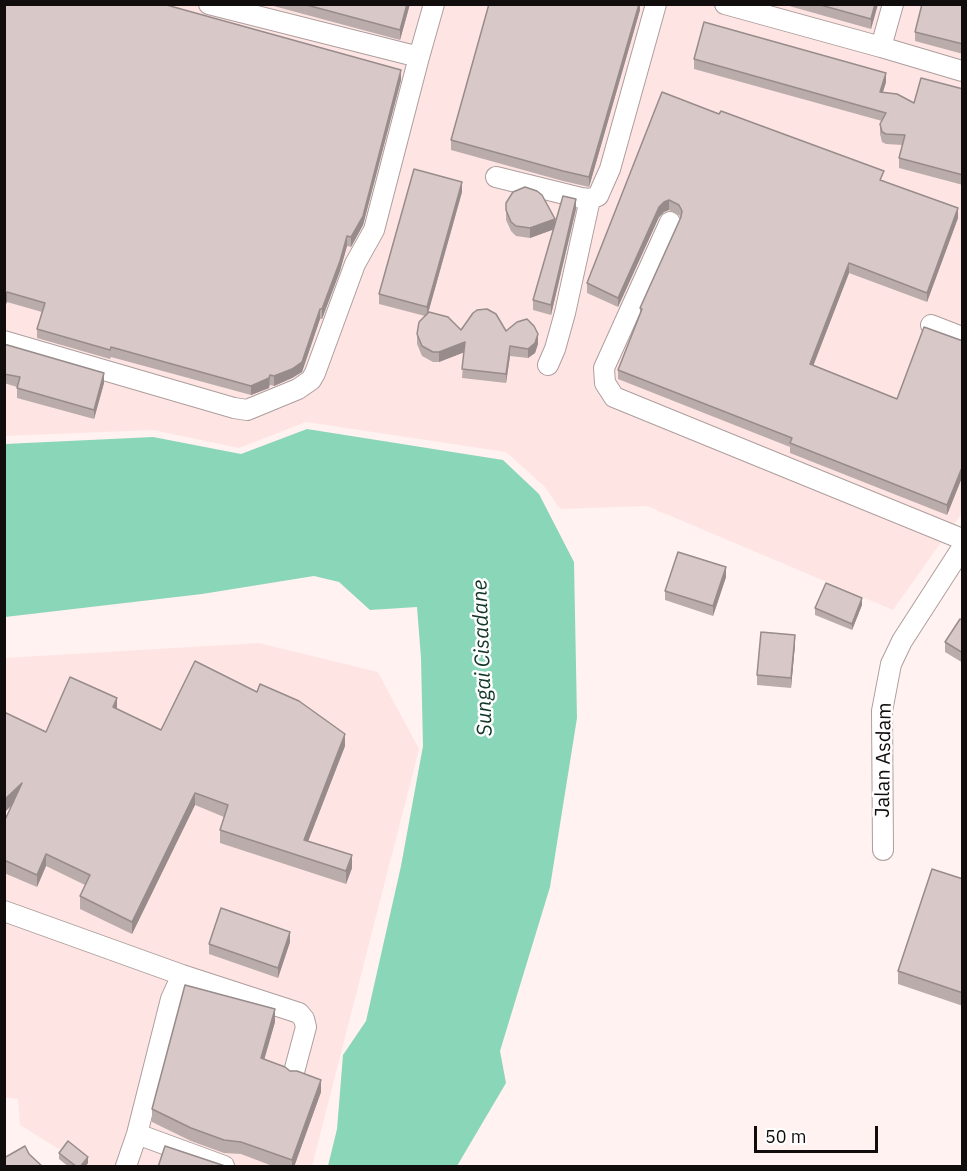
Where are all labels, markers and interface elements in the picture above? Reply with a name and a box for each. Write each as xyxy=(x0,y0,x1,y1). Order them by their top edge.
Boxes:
water label: Sungai Cisadane xyxy=(468,579,498,737)
street label: Jalan Asdam xyxy=(871,702,897,818)
scale bar xyxy=(757,1114,882,1152)
text: 50 m xyxy=(765,1125,807,1148)

